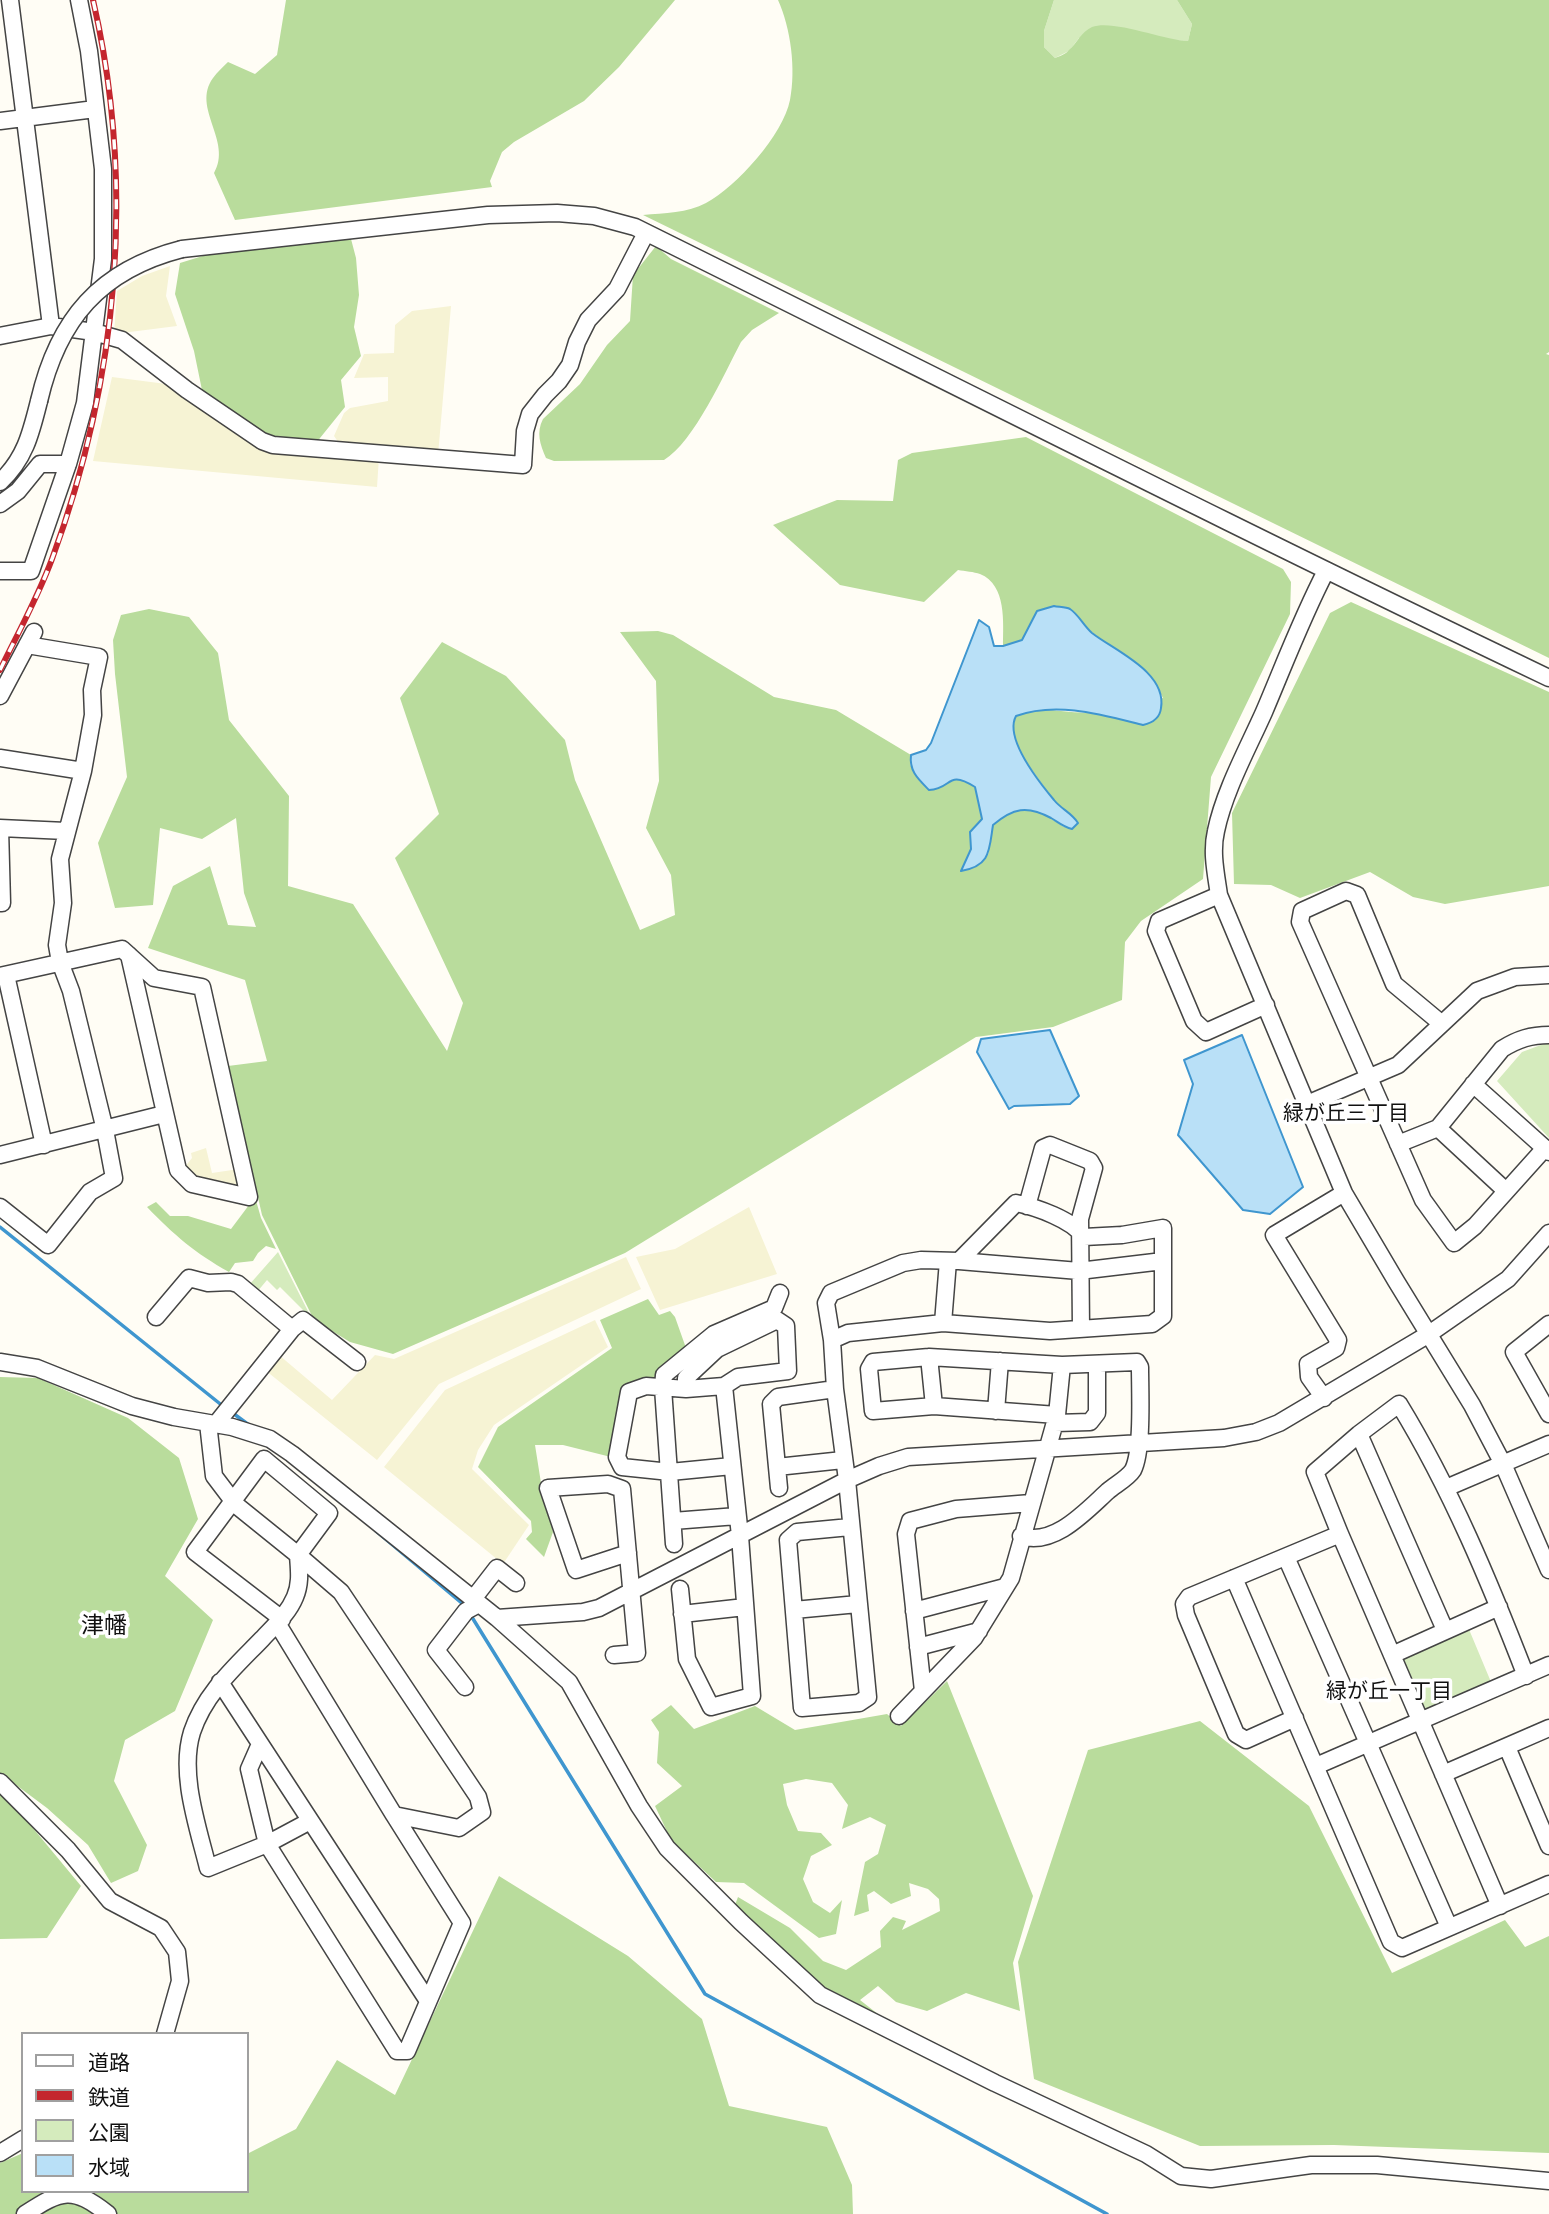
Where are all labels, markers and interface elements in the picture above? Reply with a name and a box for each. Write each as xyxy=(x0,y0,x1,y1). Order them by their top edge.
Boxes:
district label: 緑が丘三丁目 xyxy=(1283,1101,1409,1127)
district label: 津幡 xyxy=(81,1612,127,1640)
district label: 緑が丘一丁目 xyxy=(1326,1679,1452,1705)
legend xyxy=(21,2032,248,2193)
text: 道路 xyxy=(88,2045,130,2076)
text: 鉄道 xyxy=(88,2080,130,2111)
text: 公園 xyxy=(88,2115,130,2146)
text: 水域 xyxy=(88,2150,130,2181)

